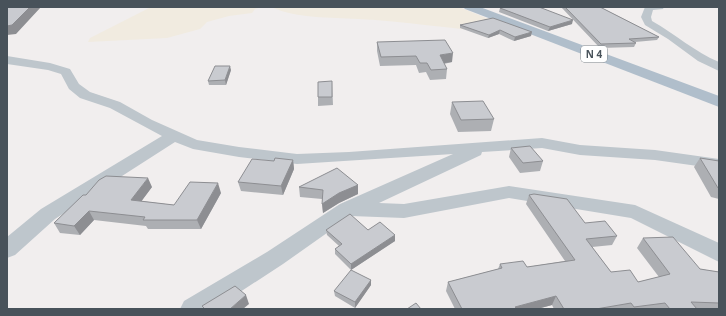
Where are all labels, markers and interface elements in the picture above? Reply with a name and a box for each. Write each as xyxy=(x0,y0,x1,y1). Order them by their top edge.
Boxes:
road number: N 4 xyxy=(581,46,607,62)

